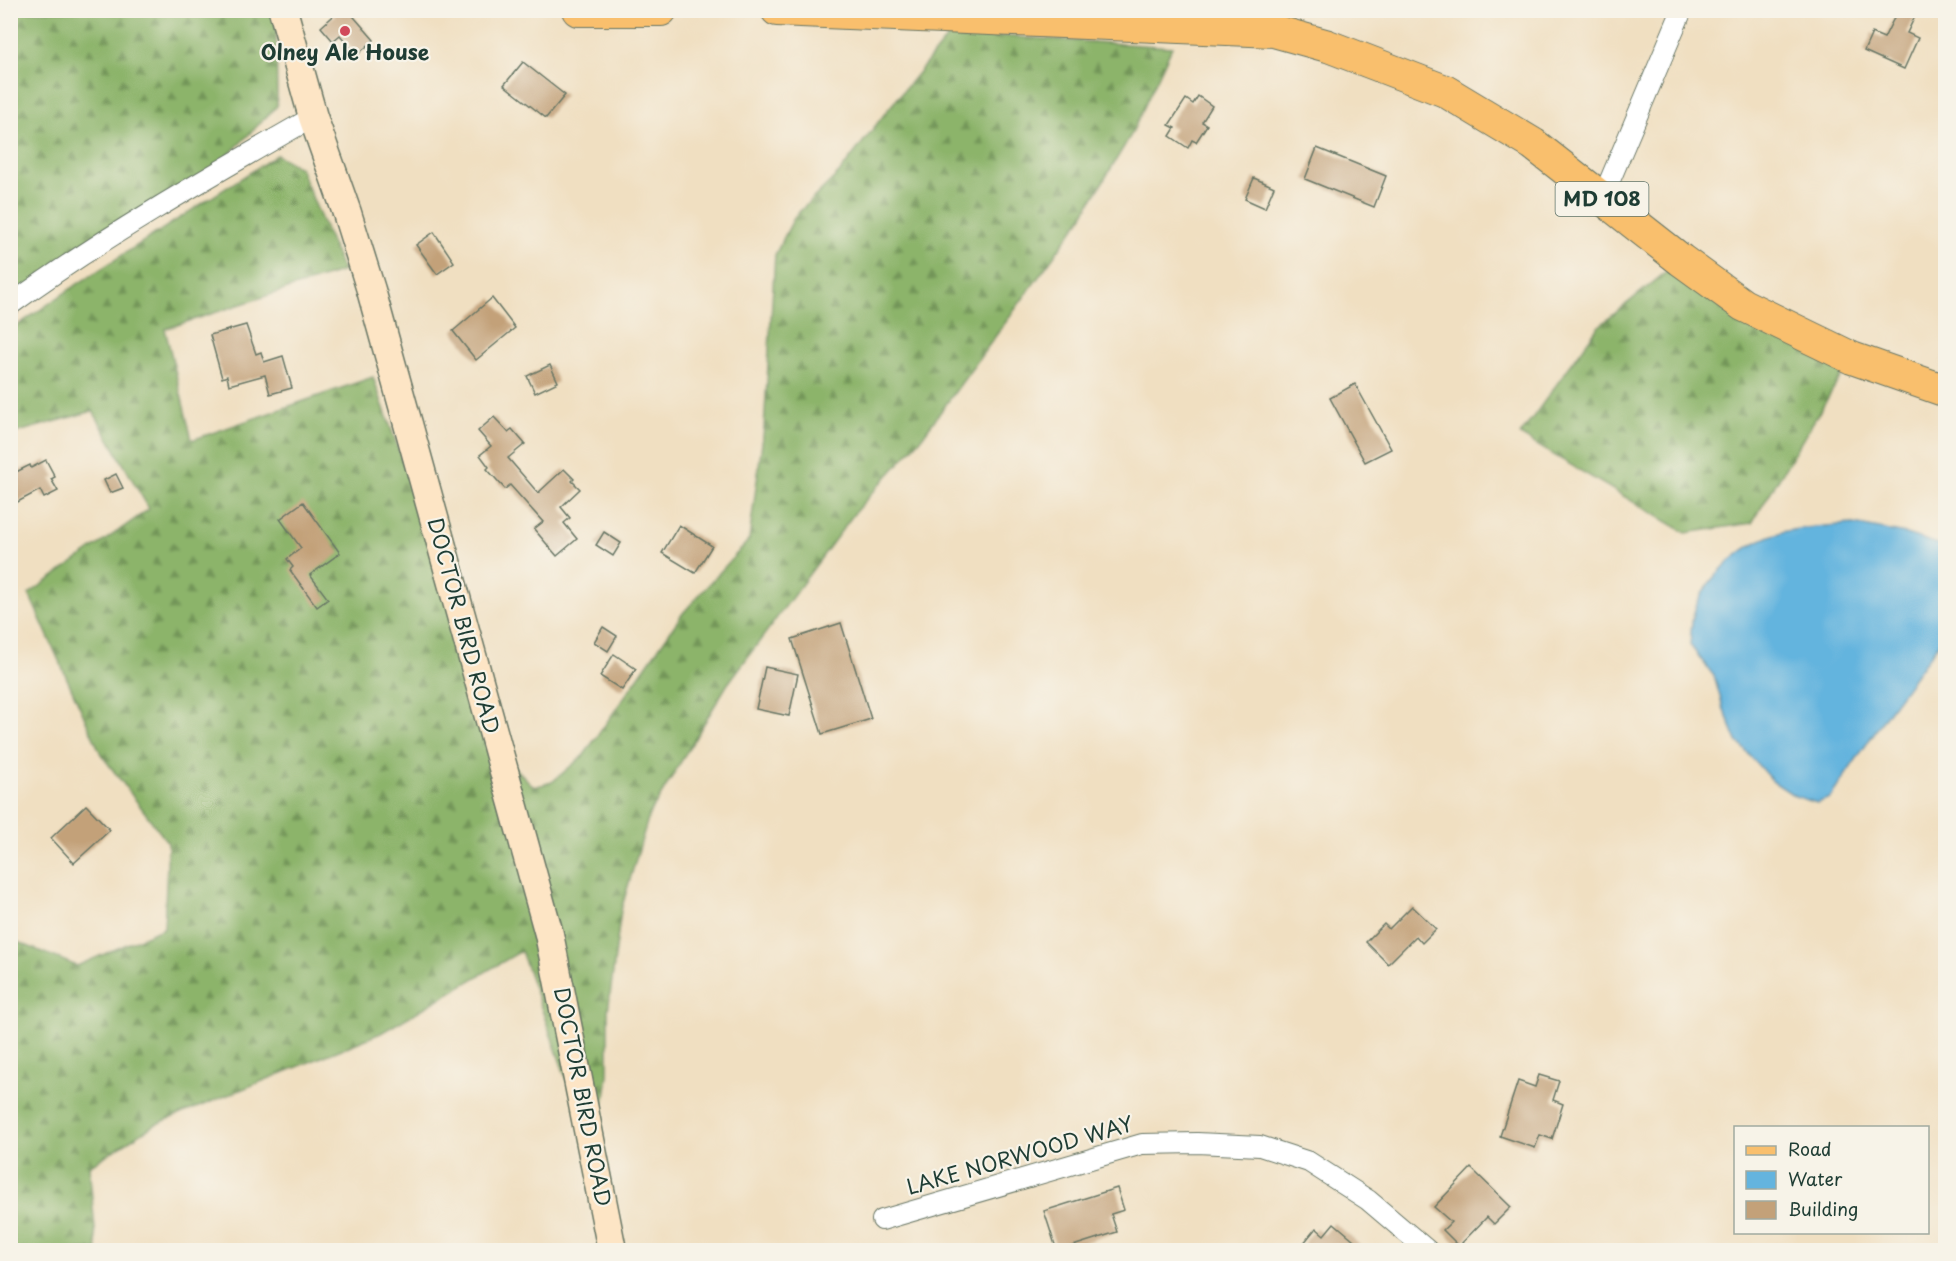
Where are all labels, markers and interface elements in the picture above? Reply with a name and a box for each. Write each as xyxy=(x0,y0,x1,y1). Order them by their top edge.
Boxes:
marker: Olney Ale House xyxy=(338,24,352,38)
place label: Olney Ale House xyxy=(261,35,429,67)
road number: MD 108 xyxy=(1556,182,1648,216)
street label: DOCTOR BIRD ROAD xyxy=(421,514,509,737)
street label: DOCTOR BIRD ROAD xyxy=(547,984,621,1209)
street label: LAKE NORWOOD WAY xyxy=(902,1106,1137,1202)
legend xyxy=(1734,1126,1929,1234)
text: Road xyxy=(1788,1135,1832,1162)
text: Water xyxy=(1788,1165,1843,1192)
text: Building xyxy=(1788,1195,1858,1222)

